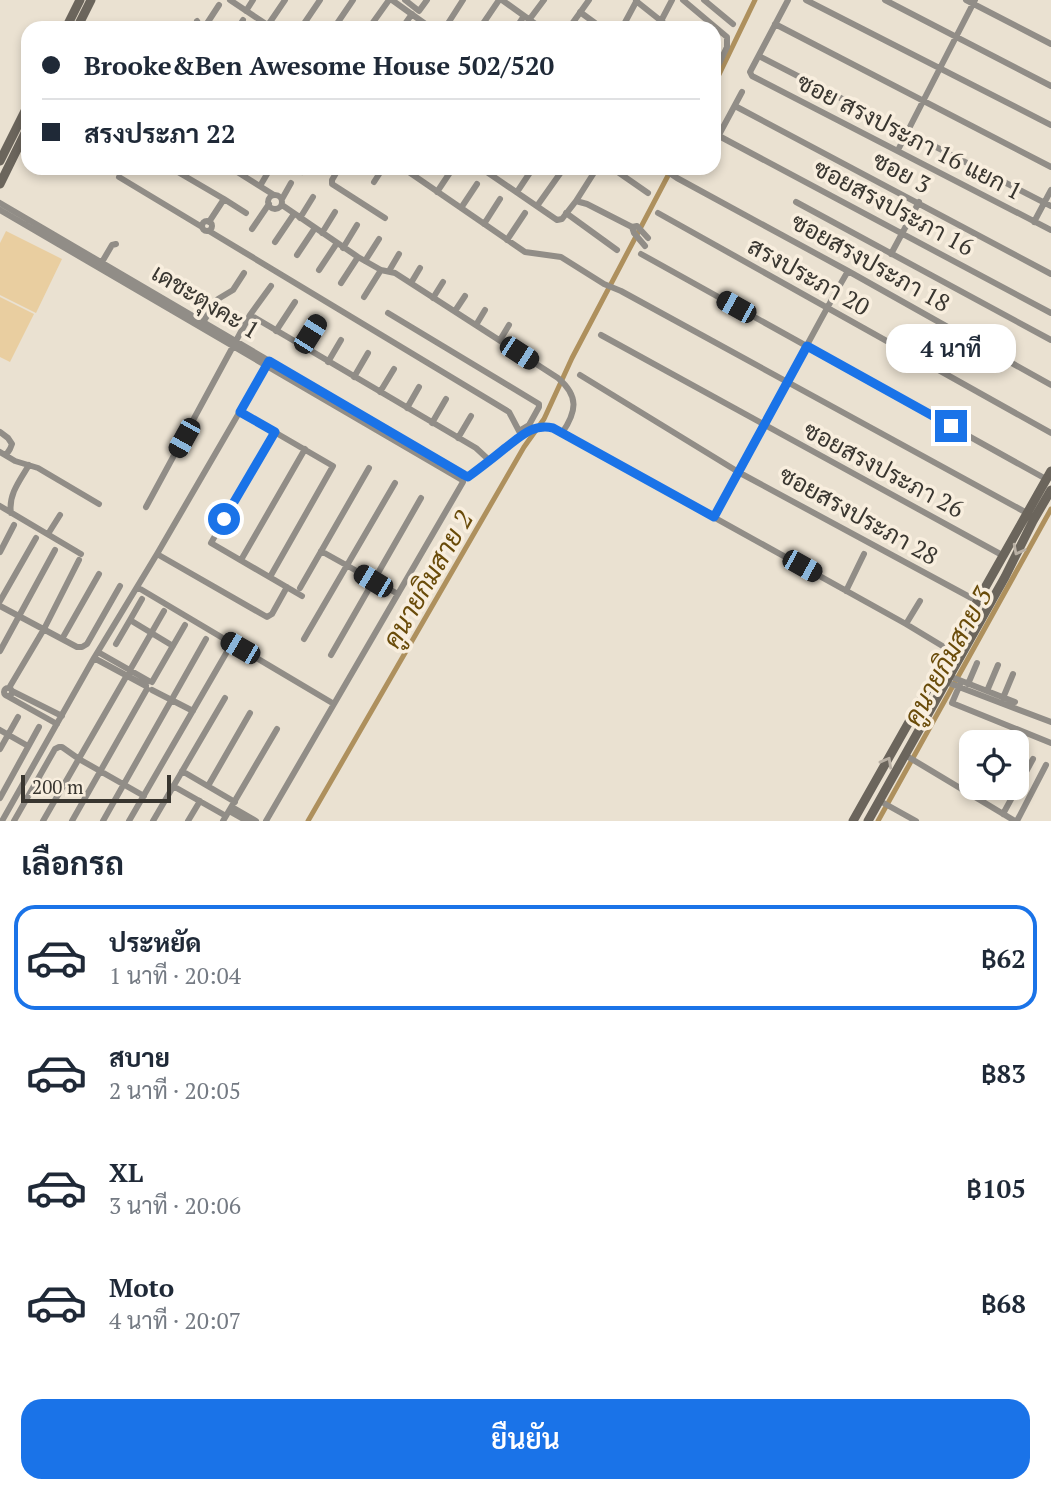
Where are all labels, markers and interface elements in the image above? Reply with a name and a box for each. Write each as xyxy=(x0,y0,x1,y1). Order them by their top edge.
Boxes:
text: Brooke&Ben Awesome House 502/520 xyxy=(84,48,554,82)
street label: ซอย สรงประภา 16 แยก 1 xyxy=(792,65,1028,207)
text: สรงประภา 22 xyxy=(84,116,236,150)
street label: ซอย 3 xyxy=(867,143,937,201)
street label: ซอยสรงประภา 16 xyxy=(808,151,980,263)
street label: ซอยสรงประภา 18 xyxy=(786,205,956,319)
street label: สรงประภา 20 xyxy=(742,229,876,323)
street label: เดชะตุงคะ 1 xyxy=(146,256,266,347)
car xyxy=(713,288,760,326)
car xyxy=(290,311,331,357)
callout: 4 นาที xyxy=(886,324,1016,374)
car xyxy=(496,333,543,373)
text: 4 นาที xyxy=(920,333,982,364)
route end xyxy=(935,410,967,442)
street label: ซอยสรงประภา 26 xyxy=(798,413,970,525)
car xyxy=(165,415,204,461)
street label: ซอยสรงประภา 28 xyxy=(774,458,944,572)
route start xyxy=(208,503,240,535)
water label: คูนายกิมสาย 2 xyxy=(374,504,482,655)
one-way arrow xyxy=(1013,543,1027,555)
car xyxy=(779,547,826,585)
car xyxy=(350,561,397,601)
water label: คูนายกิมสาย 3 xyxy=(895,580,1001,732)
car xyxy=(217,628,264,668)
map controls xyxy=(959,730,1029,800)
button: locate xyxy=(959,730,1029,800)
one-way arrow xyxy=(879,756,892,769)
scale bar xyxy=(21,772,172,804)
text: 200 m xyxy=(32,774,83,799)
text: เลือกรถ xyxy=(21,842,124,884)
text: ประหยัด xyxy=(109,925,202,959)
icon: car xyxy=(25,926,88,989)
text: ฿62 xyxy=(981,941,1026,975)
text: 1 นาที · 20:04 xyxy=(109,960,241,991)
text: สบาย xyxy=(109,1040,170,1074)
icon: car xyxy=(25,1041,88,1104)
text: ฿83 xyxy=(981,1056,1026,1090)
text: 2 นาที · 20:05 xyxy=(109,1075,241,1106)
text: XL xyxy=(109,1155,143,1189)
icon: car xyxy=(25,1156,88,1219)
text: ฿105 xyxy=(966,1171,1026,1205)
text: 3 นาที · 20:06 xyxy=(109,1190,241,1221)
text: Moto xyxy=(109,1270,174,1304)
icon: car xyxy=(25,1271,88,1334)
text: ฿68 xyxy=(981,1286,1026,1320)
text: 4 นาที · 20:07 xyxy=(109,1305,241,1336)
button: ยืนยัน xyxy=(21,1399,1030,1479)

